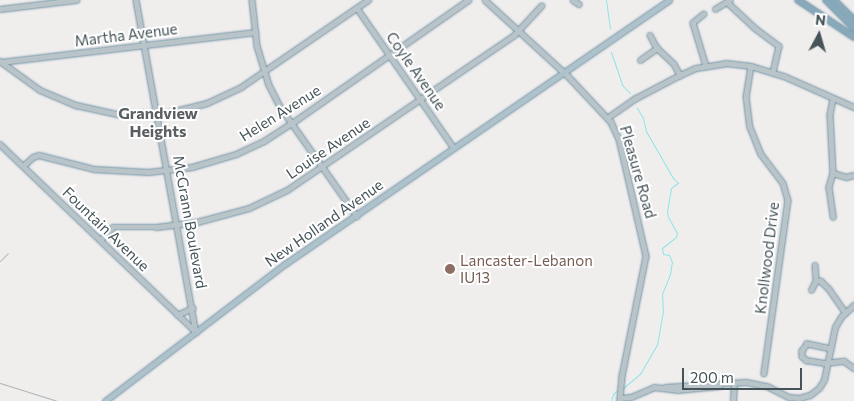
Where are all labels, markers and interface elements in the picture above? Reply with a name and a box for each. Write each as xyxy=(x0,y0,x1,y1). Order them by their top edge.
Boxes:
north arrow xyxy=(794,10,844,60)
text: N xyxy=(815,11,827,29)
street label: Martha Avenue xyxy=(74,20,178,50)
street label: Coyle Avenue xyxy=(382,28,450,114)
street label: Helen Avenue xyxy=(236,81,324,145)
district label: Grandview Heights xyxy=(118,103,198,141)
street label: Louise Avenue xyxy=(283,113,373,183)
street label: Pleasure Road xyxy=(616,124,660,220)
street label: McGrann Boulevard xyxy=(169,154,211,290)
street label: New Holland Avenue xyxy=(262,176,386,270)
street label: Fountain Avenue xyxy=(59,183,153,275)
street label: Knollwood Drive xyxy=(751,201,783,315)
place label: Lancaster-Lebanon IU13 xyxy=(460,251,593,286)
marker: Lancaster-Lebanon IU13 xyxy=(444,263,456,275)
scale bar xyxy=(684,358,804,390)
text: 200 m xyxy=(690,368,734,386)

